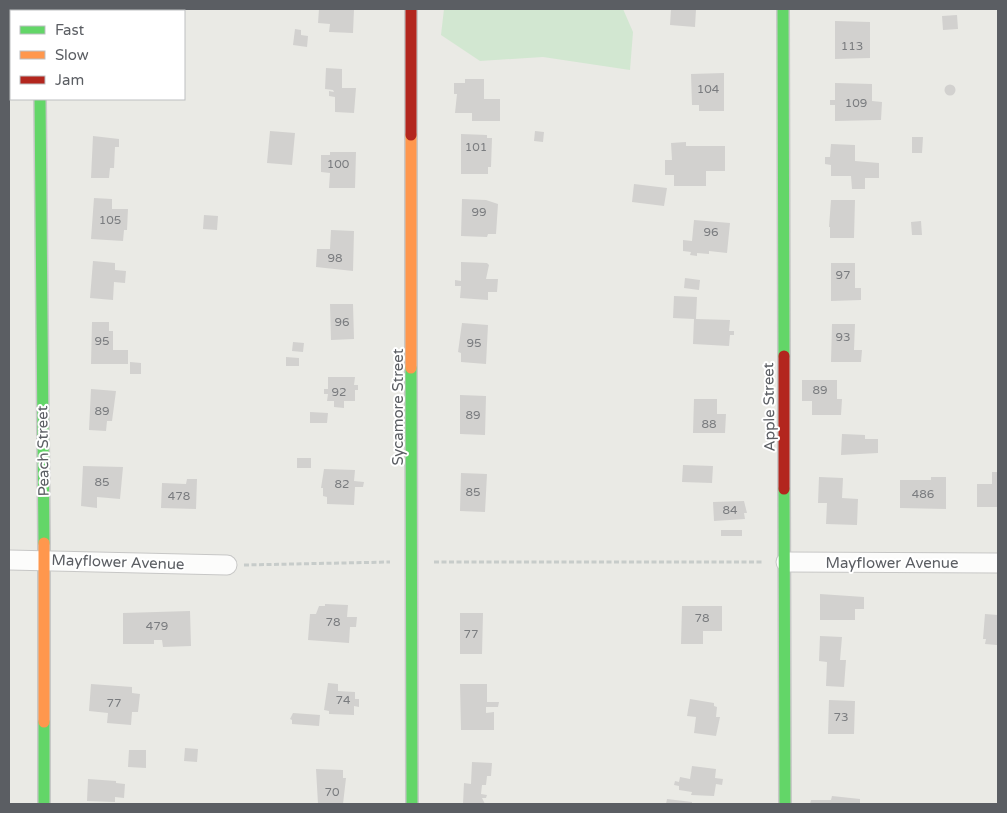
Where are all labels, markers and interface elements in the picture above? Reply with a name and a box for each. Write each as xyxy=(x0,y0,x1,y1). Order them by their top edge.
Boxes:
legend xyxy=(10,10,185,100)
text: Fast xyxy=(55,21,85,39)
house number: 113 xyxy=(841,39,863,53)
text: Slow xyxy=(55,46,89,64)
text: Jam xyxy=(55,71,84,89)
house number: 104 xyxy=(697,82,720,96)
house number: 109 xyxy=(845,96,867,110)
house number: 101 xyxy=(465,140,487,154)
house number: 100 xyxy=(327,157,350,171)
house number: 99 xyxy=(471,205,487,219)
house number: 105 xyxy=(99,213,121,227)
house number: 96 xyxy=(703,225,719,239)
house number: 98 xyxy=(327,251,343,265)
house number: 97 xyxy=(835,268,851,282)
house number: 96 xyxy=(334,315,350,329)
house number: 93 xyxy=(835,330,851,344)
house number: 95 xyxy=(94,334,110,348)
house number: 95 xyxy=(466,336,482,350)
street label: Sycamore Street xyxy=(389,348,407,465)
street label: Apple Street xyxy=(759,362,779,452)
house number: 89 xyxy=(812,383,828,397)
house number: 92 xyxy=(331,385,347,399)
house number: 89 xyxy=(94,404,110,418)
street label: Peach Street xyxy=(33,405,53,497)
house number: 89 xyxy=(465,408,481,422)
house number: 88 xyxy=(701,417,717,431)
house number: 85 xyxy=(94,475,110,489)
house number: 82 xyxy=(334,477,350,491)
house number: 85 xyxy=(465,485,481,499)
house number: 486 xyxy=(912,487,934,501)
house number: 478 xyxy=(168,489,190,503)
house number: 84 xyxy=(722,503,738,517)
street label: Mayflower Avenue xyxy=(51,551,185,573)
street label: Mayflower Avenue xyxy=(826,554,959,572)
house number: 78 xyxy=(694,611,710,625)
house number: 78 xyxy=(325,615,341,629)
house number: 479 xyxy=(146,619,168,633)
house number: 77 xyxy=(463,627,479,641)
house number: 74 xyxy=(335,693,351,707)
house number: 77 xyxy=(106,696,122,710)
house number: 73 xyxy=(833,710,849,724)
house number: 70 xyxy=(324,785,340,799)

